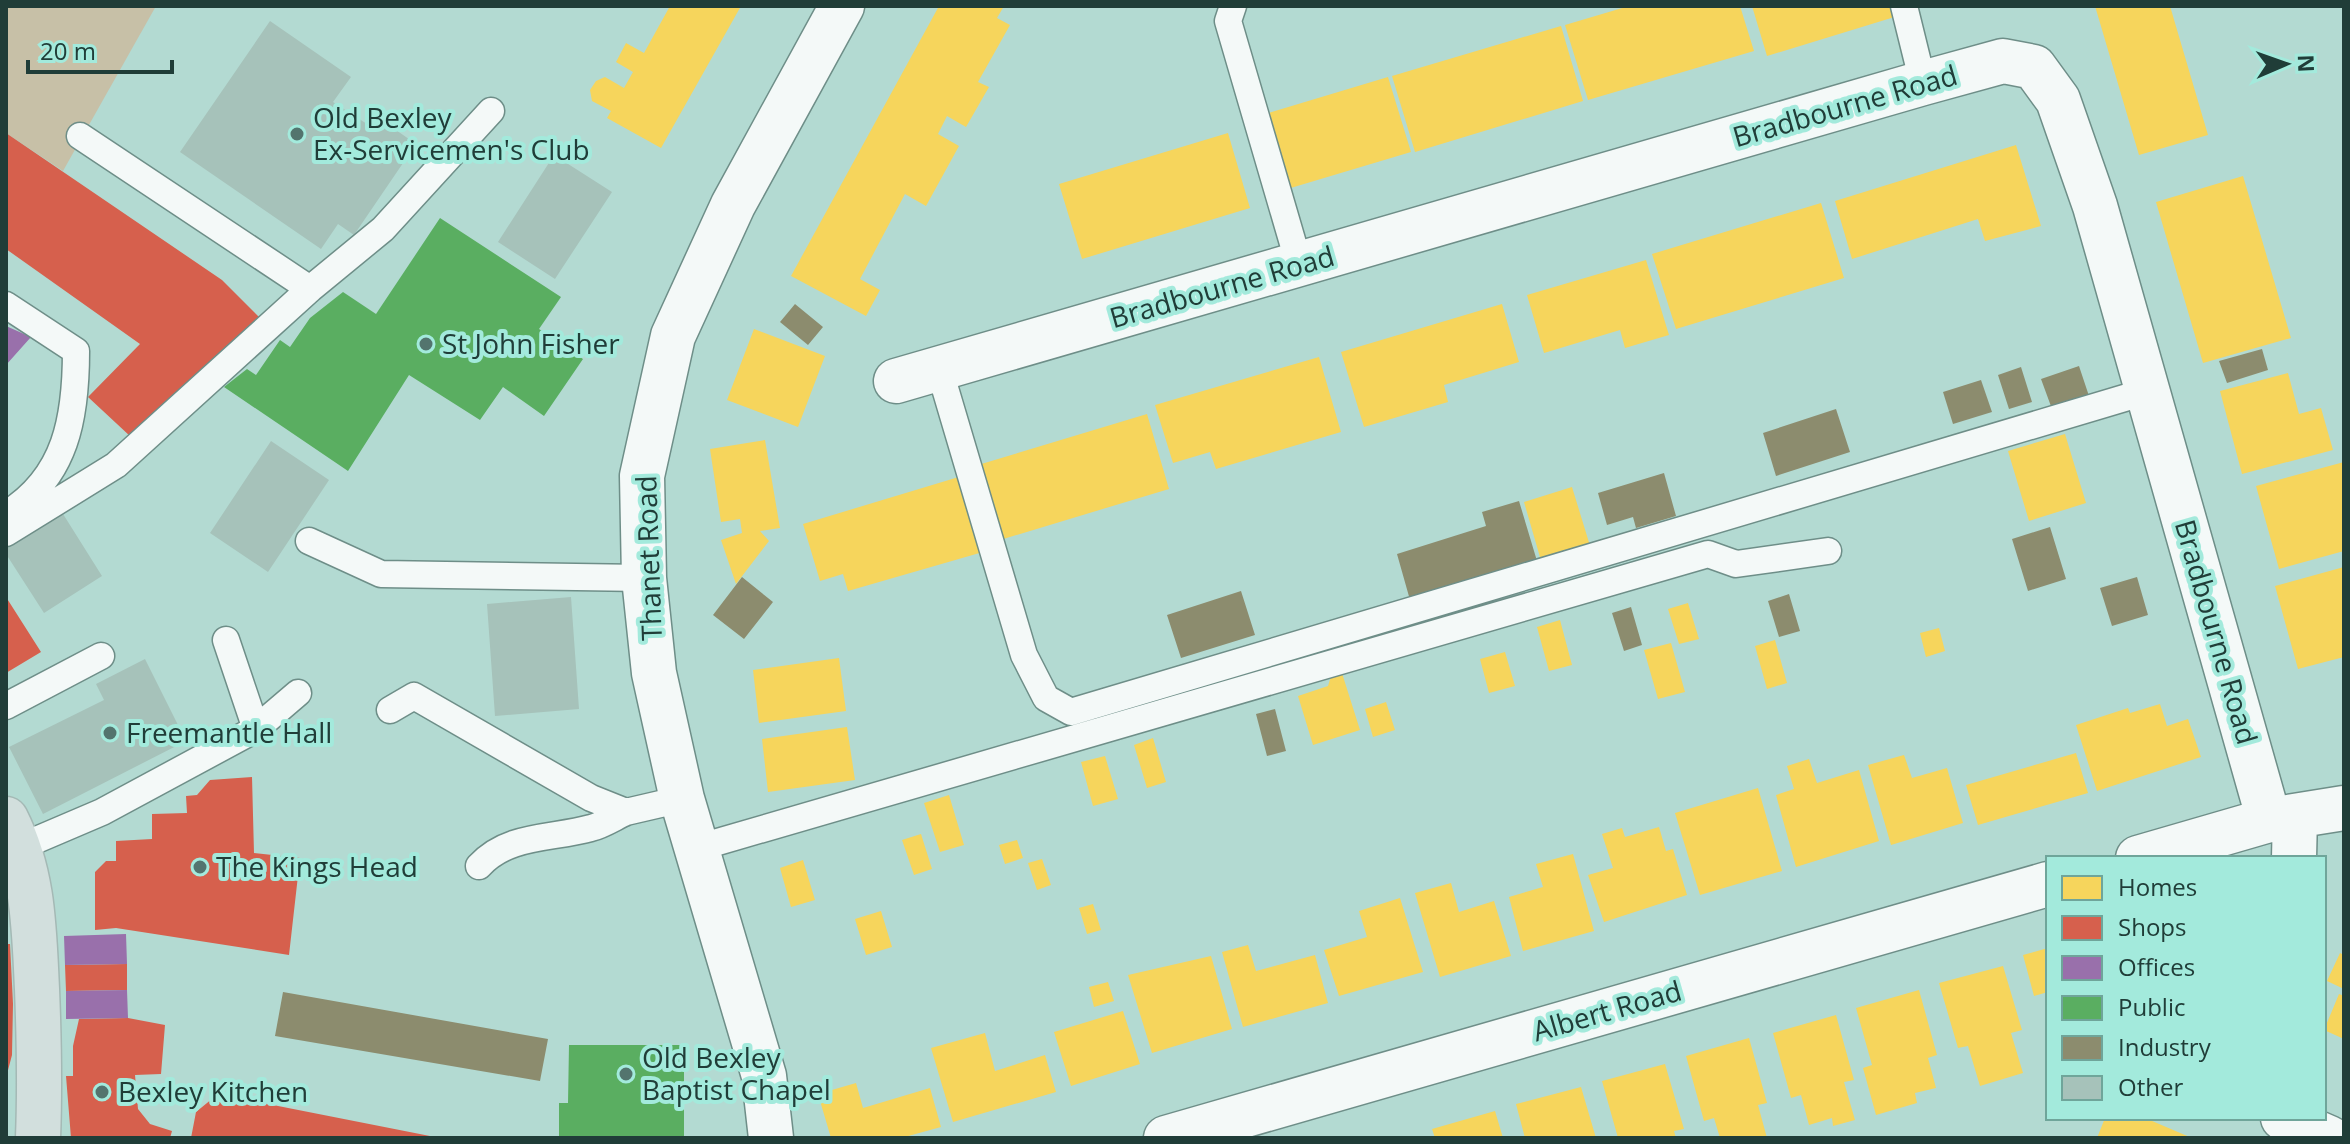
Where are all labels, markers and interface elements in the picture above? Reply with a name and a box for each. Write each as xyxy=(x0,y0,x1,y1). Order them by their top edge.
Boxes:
scale bar xyxy=(28,24,172,74)
north arrow xyxy=(2246,24,2326,104)
text: 20 m xyxy=(40,34,96,67)
text: N xyxy=(2292,54,2322,73)
street label: Bradbourne Road xyxy=(1728,55,1961,155)
place label: Old Bexley Ex-Servicemen's Club xyxy=(313,98,590,168)
marker: Old Bexley Ex-Servicemen's Club xyxy=(288,125,306,143)
street label: Bradbourne Road xyxy=(1105,236,1338,336)
place label: St John Fisher xyxy=(442,324,620,362)
marker: St John Fisher xyxy=(417,335,435,353)
street label: Thanet Road xyxy=(626,475,670,641)
street label: Bradbourne Road xyxy=(2167,515,2267,748)
place label: Freemantle Hall xyxy=(126,713,332,751)
marker: Freemantle Hall xyxy=(101,724,119,742)
place label: The Kings Head xyxy=(216,847,418,885)
legend xyxy=(2046,856,2326,1120)
marker: The Kings Head xyxy=(191,858,209,876)
text: Homes xyxy=(2118,870,2197,903)
text: Shops xyxy=(2118,910,2186,943)
text: Offices xyxy=(2118,950,2195,983)
street label: Albert Road xyxy=(1528,971,1686,1049)
text: Public xyxy=(2118,990,2185,1023)
text: Industry xyxy=(2118,1030,2212,1063)
place label: Old Bexley Baptist Chapel xyxy=(642,1038,831,1108)
marker: Old Bexley Baptist Chapel xyxy=(617,1065,635,1083)
text: Other xyxy=(2118,1070,2183,1103)
place label: Bexley Kitchen xyxy=(118,1072,308,1110)
marker: Bexley Kitchen xyxy=(93,1083,111,1101)

